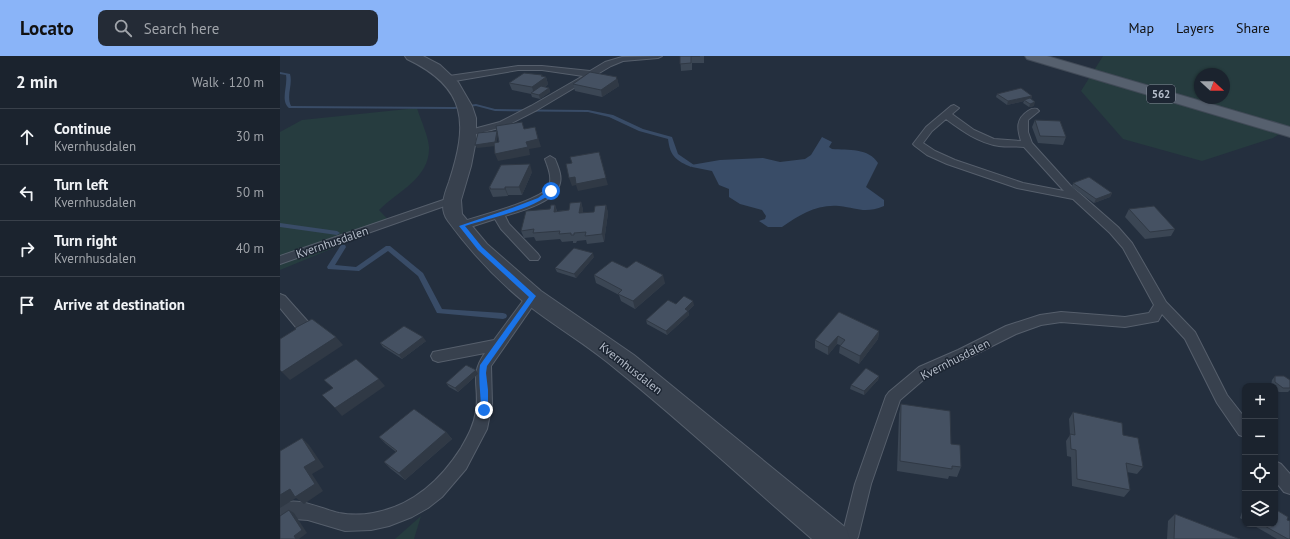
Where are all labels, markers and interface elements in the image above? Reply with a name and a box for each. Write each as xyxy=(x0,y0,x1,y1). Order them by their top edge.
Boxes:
search box xyxy=(98,10,378,46)
text: Locato xyxy=(20,16,74,40)
icon: search xyxy=(112,17,134,39)
text: Search here xyxy=(144,19,219,38)
text: Map xyxy=(1128,19,1154,37)
text: Layers xyxy=(1176,19,1214,37)
text: Share xyxy=(1236,19,1270,37)
north arrow xyxy=(1194,68,1230,104)
text: 2 min xyxy=(16,71,57,93)
text: Walk · 120 m xyxy=(192,74,264,91)
road number: 562 xyxy=(1147,85,1175,103)
text: Continue xyxy=(54,119,111,138)
icon: ahead xyxy=(16,126,38,148)
text: 30 m xyxy=(236,128,264,145)
text: Kvernhusdalen xyxy=(54,138,136,155)
text: Turn left xyxy=(54,175,108,194)
icon: left xyxy=(16,182,38,204)
route start xyxy=(542,182,560,200)
text: 50 m xyxy=(236,184,264,201)
text: Kvernhusdalen xyxy=(54,194,136,211)
street label: Kvernhusdalen xyxy=(294,223,370,261)
text: Turn right xyxy=(54,231,117,250)
icon: right xyxy=(16,238,38,260)
text: 40 m xyxy=(236,240,264,257)
text: Kvernhusdalen xyxy=(54,250,136,267)
icon: arrive xyxy=(16,294,38,316)
text: Arrive at destination xyxy=(54,295,185,314)
street label: Kvernhusdalen xyxy=(918,335,992,383)
street label: Kvernhusdalen xyxy=(597,339,665,397)
map controls xyxy=(1242,383,1278,527)
button: + xyxy=(1242,383,1278,419)
route end xyxy=(475,401,493,419)
button: − xyxy=(1242,419,1278,455)
button: locate xyxy=(1242,455,1278,491)
button: layers xyxy=(1242,491,1278,527)

